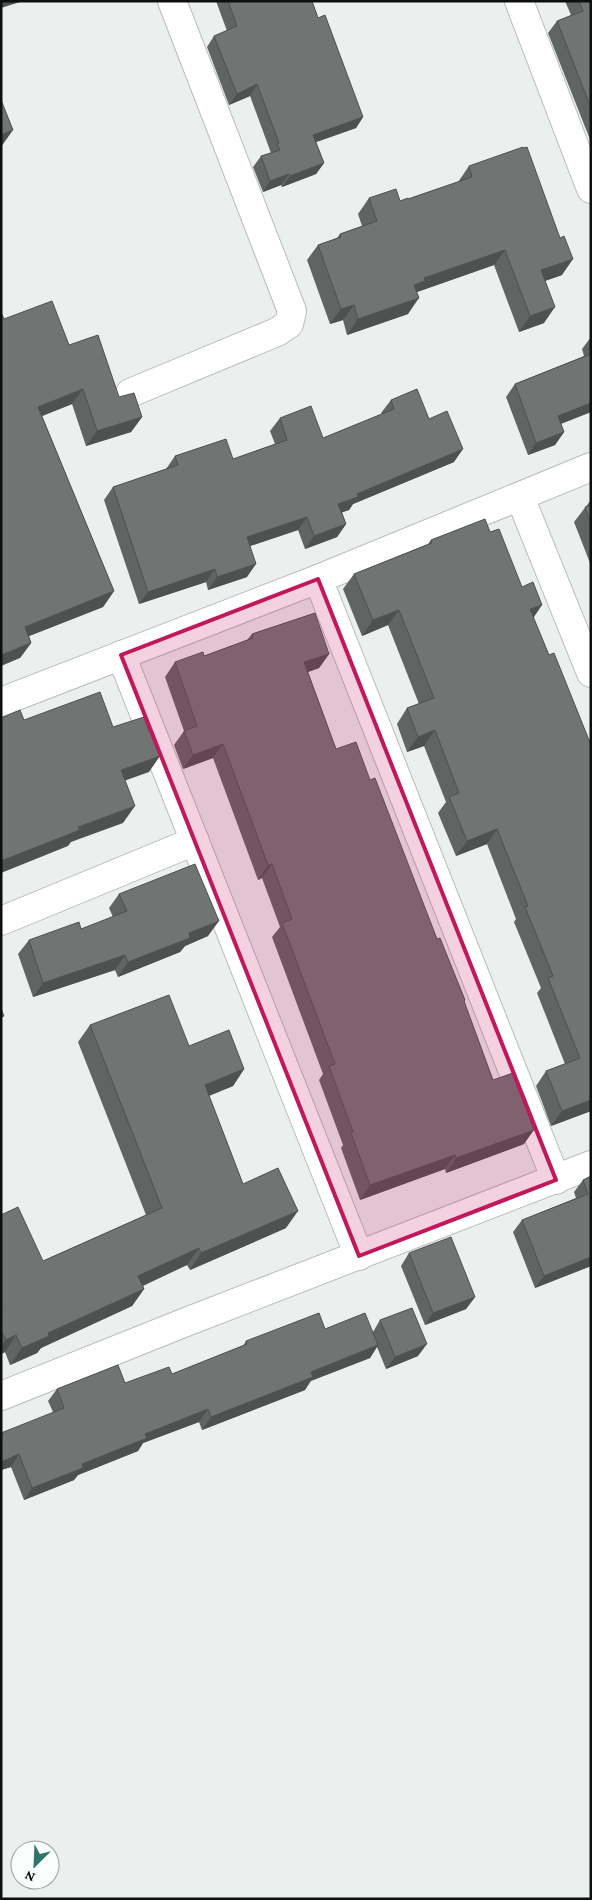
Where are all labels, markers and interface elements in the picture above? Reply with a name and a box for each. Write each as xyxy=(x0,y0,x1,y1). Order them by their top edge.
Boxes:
north arrow xyxy=(10,1840,60,1890)
text: N xyxy=(22,1867,37,1886)

